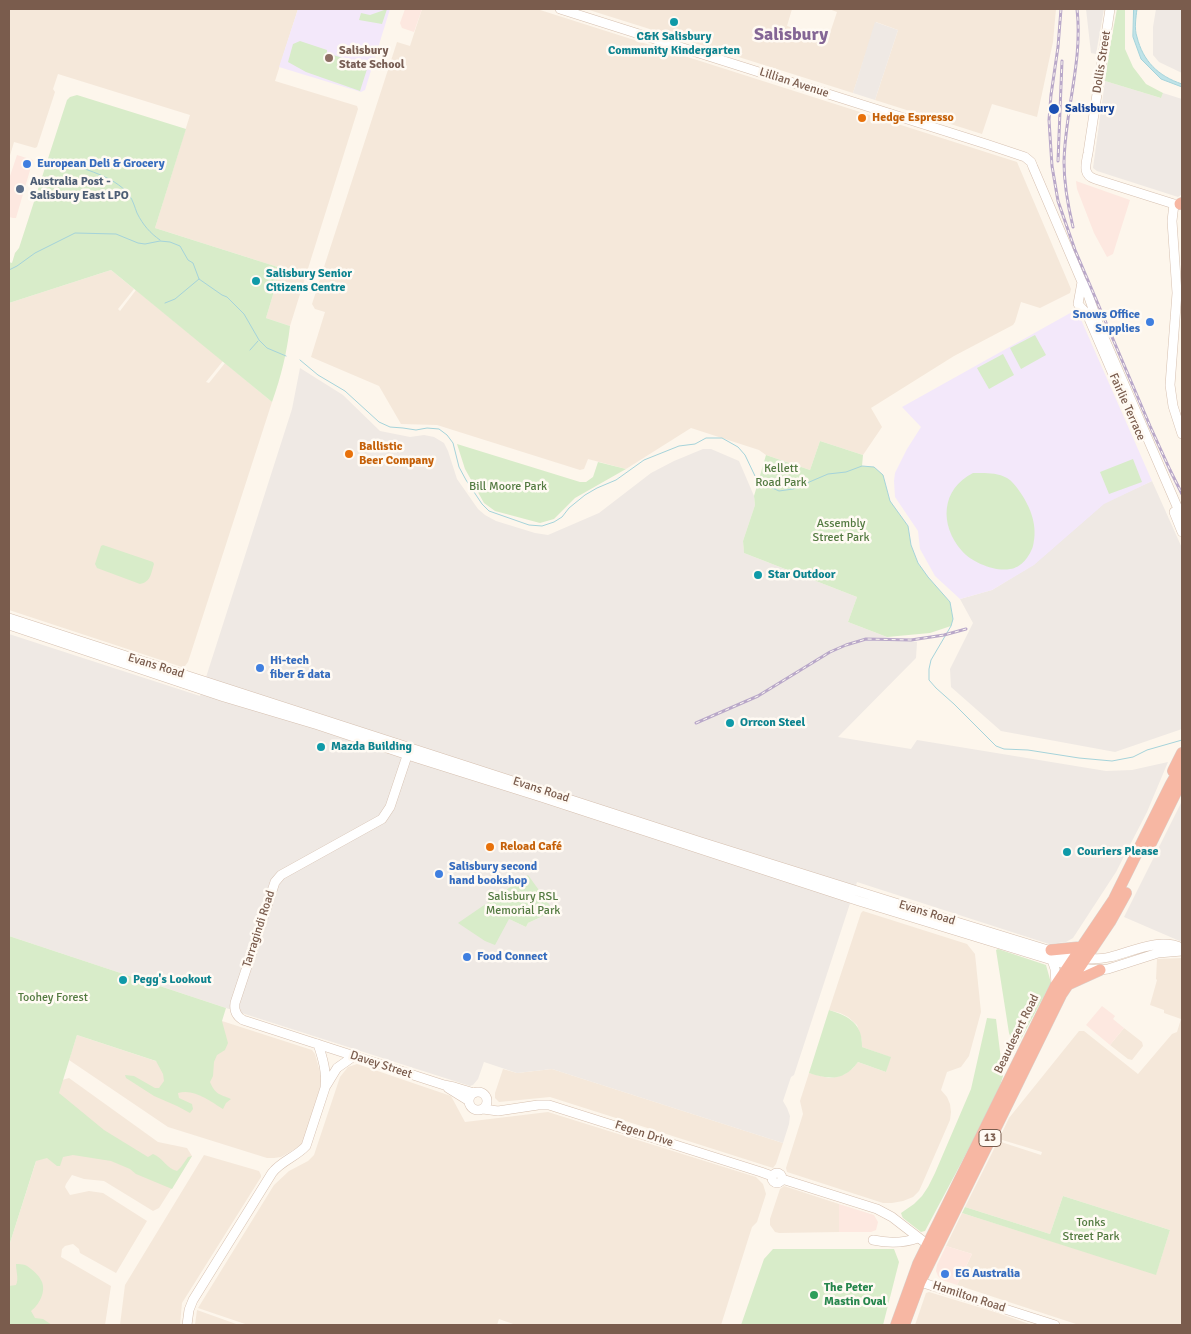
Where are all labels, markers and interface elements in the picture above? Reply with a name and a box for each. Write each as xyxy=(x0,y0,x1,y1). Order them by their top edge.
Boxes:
marker: C&K Salisbury Community Kindergarten xyxy=(668,16,680,28)
district label: Salisbury xyxy=(754,24,828,46)
place label: C&K Salisbury Community Kindergarten xyxy=(608,30,740,58)
street label: Dollis Street xyxy=(1090,30,1114,94)
place label: Salisbury State School xyxy=(339,44,404,72)
marker: Salisbury State School xyxy=(323,52,335,64)
street label: Lillian Avenue xyxy=(757,65,831,101)
marker: Salisbury xyxy=(1047,102,1061,116)
place label: Salisbury xyxy=(1065,102,1114,116)
place label: Hedge Espresso xyxy=(872,111,954,125)
marker: Hedge Espresso xyxy=(856,112,868,124)
place label: European Deli & Grocery xyxy=(37,157,165,171)
marker: European Deli & Grocery xyxy=(21,158,33,170)
place label: Australia Post - Salisbury East LPO xyxy=(30,175,129,203)
marker: Australia Post - Salisbury East LPO xyxy=(14,183,26,195)
place label: Salisbury Senior Citizens Centre xyxy=(266,267,352,295)
marker: Salisbury Senior Citizens Centre xyxy=(250,275,262,287)
place label: Snows Office Supplies xyxy=(1073,308,1140,336)
marker: Snows Office Supplies xyxy=(1144,316,1156,328)
street label: Fairlie Terrace xyxy=(1106,371,1148,443)
place label: Ballistic Beer Company xyxy=(359,440,434,468)
marker: Ballistic Beer Company xyxy=(343,448,355,460)
park label: Kellett Road Park xyxy=(755,462,807,490)
park label: Bill Moore Park xyxy=(469,480,547,494)
park label: Assembly Street Park xyxy=(813,517,869,545)
place label: Star Outdoor xyxy=(768,568,836,582)
marker: Star Outdoor xyxy=(752,569,764,581)
street label: Evans Road xyxy=(126,651,186,681)
place label: Hi-tech fiber & data xyxy=(270,654,331,682)
marker: Hi-tech fiber & data xyxy=(254,662,266,674)
place label: Orrcon Steel xyxy=(740,716,805,730)
marker: Orrcon Steel xyxy=(724,717,736,729)
place label: Mazda Building xyxy=(331,740,412,754)
marker: Mazda Building xyxy=(315,741,327,753)
street label: Evans Road xyxy=(511,774,571,806)
place label: Reload Café xyxy=(500,840,562,854)
marker: Reload Café xyxy=(484,841,496,853)
place label: Couriers Please xyxy=(1077,845,1158,859)
marker: Couriers Please xyxy=(1061,846,1073,858)
place label: Salisbury second hand bookshop xyxy=(449,860,537,888)
marker: Salisbury second hand bookshop xyxy=(433,868,445,880)
street label: Tarragindi Road xyxy=(240,889,278,969)
park label: Salisbury RSL Memorial Park xyxy=(486,890,560,918)
street label: Evans Road xyxy=(897,898,957,928)
place label: Food Connect xyxy=(477,950,547,964)
marker: Food Connect xyxy=(461,951,473,963)
place label: Pegg's Lookout xyxy=(133,973,211,987)
marker: Pegg's Lookout xyxy=(117,974,129,986)
park label: Toohey Forest xyxy=(18,991,88,1005)
street label: Beaudesert Road xyxy=(992,992,1042,1076)
street label: Davey Street xyxy=(348,1048,414,1082)
street label: Fegen Drive xyxy=(613,1118,675,1150)
road number: 13 xyxy=(979,1130,1001,1146)
park label: Tonks Street Park xyxy=(1063,1216,1119,1244)
place label: EG Australia xyxy=(955,1267,1020,1281)
marker: EG Australia xyxy=(939,1268,951,1280)
street label: Hamilton Road xyxy=(931,1278,1007,1316)
place label: The Peter Mastin Oval xyxy=(824,1281,886,1309)
marker: The Peter Mastin Oval xyxy=(808,1289,820,1301)

